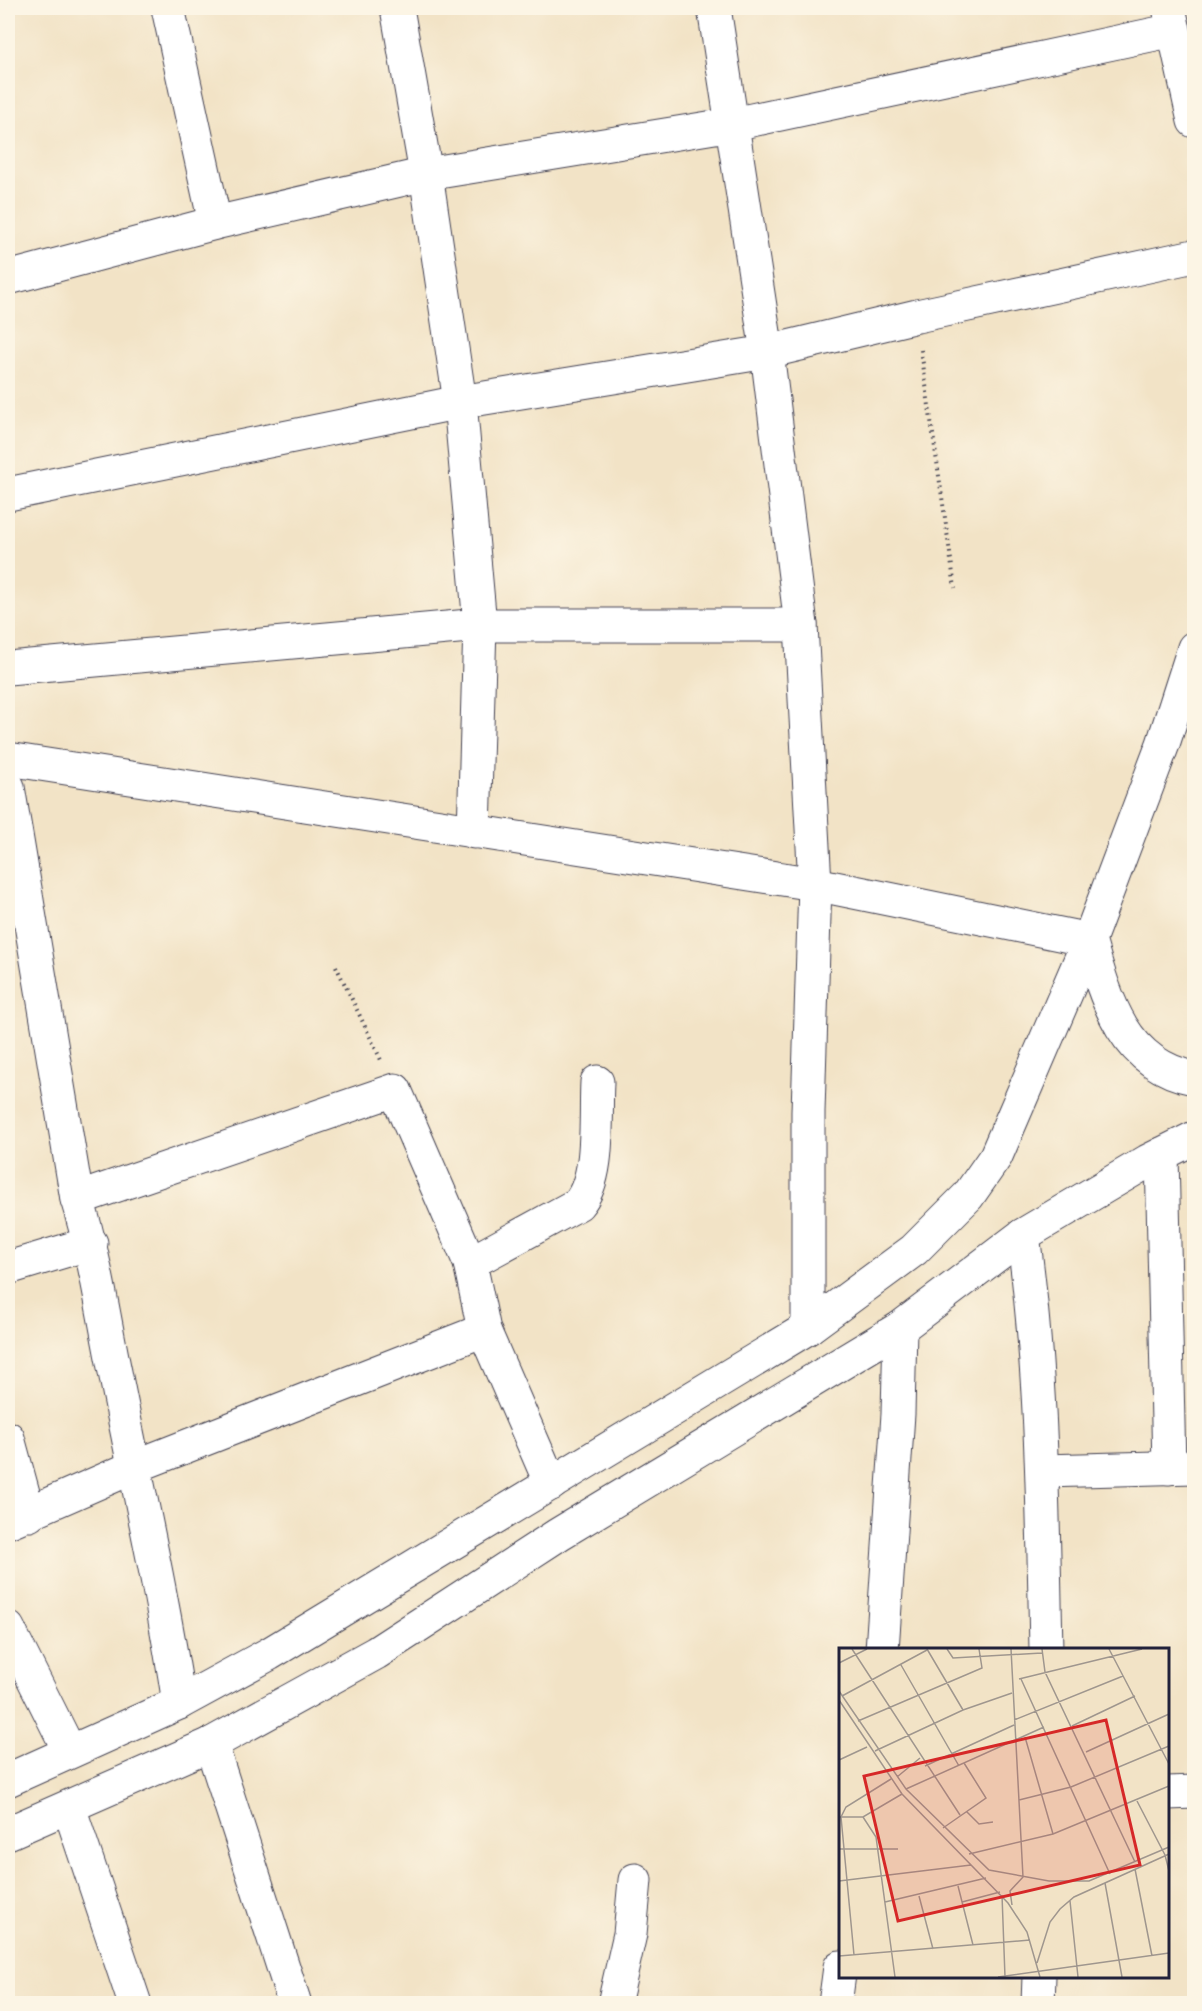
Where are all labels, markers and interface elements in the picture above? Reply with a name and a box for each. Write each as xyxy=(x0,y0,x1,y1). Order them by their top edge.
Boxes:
inset map xyxy=(839,1648,1169,1978)

